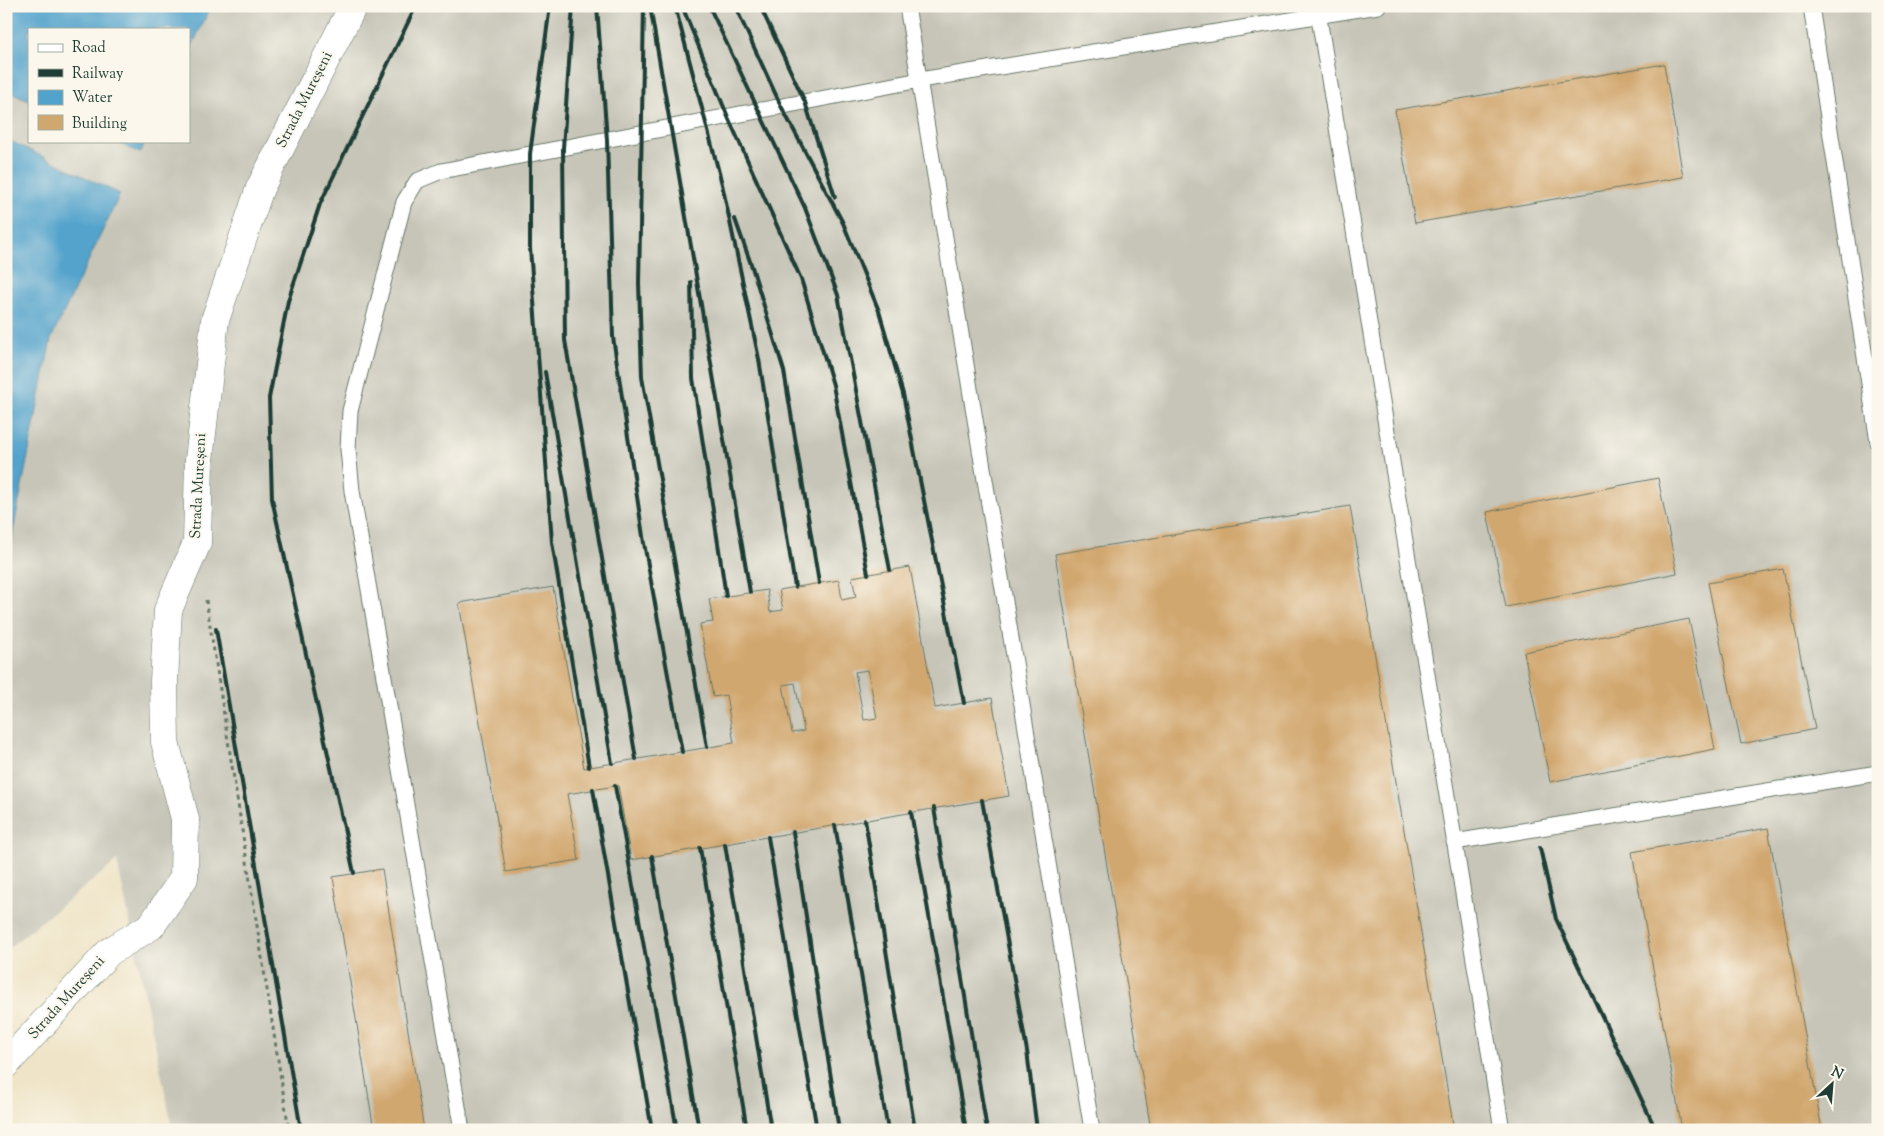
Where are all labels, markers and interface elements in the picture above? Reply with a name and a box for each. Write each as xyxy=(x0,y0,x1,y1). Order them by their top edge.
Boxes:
legend xyxy=(28,28,190,142)
text: Road xyxy=(72,38,106,59)
street label: Strada Mureșeni xyxy=(272,48,338,152)
text: Railway xyxy=(72,64,124,85)
text: Water xyxy=(72,88,113,109)
text: Building xyxy=(72,114,127,135)
street label: Strada Mureșeni xyxy=(186,433,212,539)
street label: Strada Mureșeni xyxy=(24,952,110,1044)
north arrow xyxy=(1806,1058,1856,1108)
text: N xyxy=(1827,1063,1846,1086)

